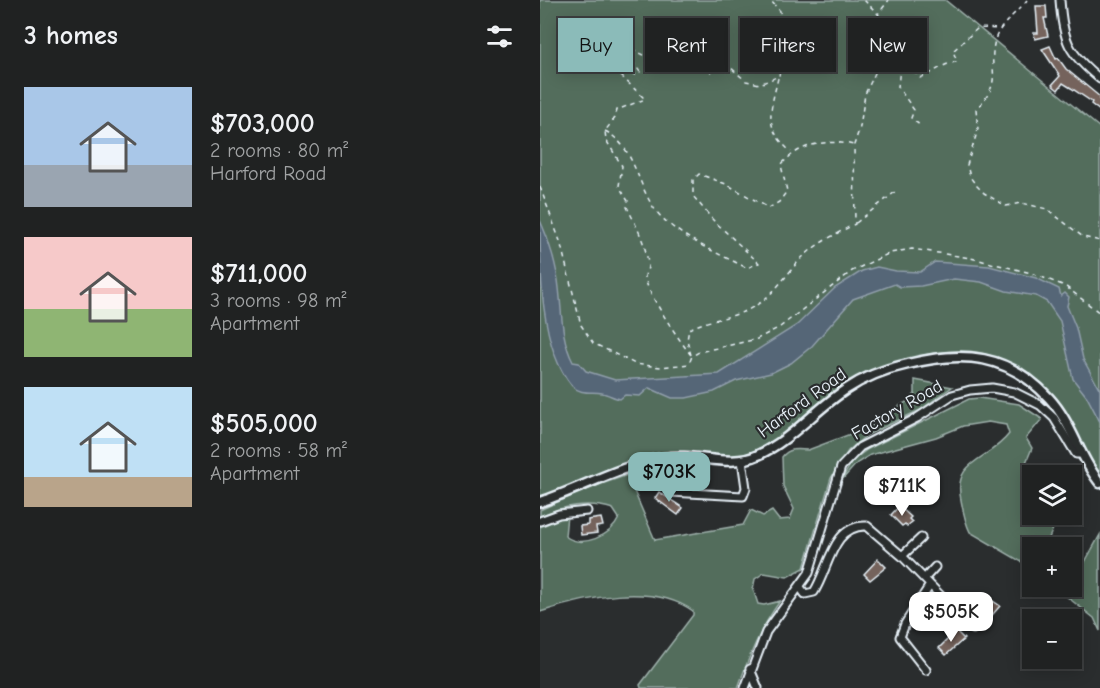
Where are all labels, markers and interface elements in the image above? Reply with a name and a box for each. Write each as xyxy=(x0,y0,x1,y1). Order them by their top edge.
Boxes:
chip: Buy xyxy=(558,18,633,72)
chip: Rent xyxy=(645,18,728,72)
chip: Filters xyxy=(740,18,836,72)
chip: New xyxy=(848,18,927,72)
icon: filters xyxy=(483,20,516,53)
text: 3 homes xyxy=(24,21,118,51)
text: $703,000 xyxy=(210,109,315,139)
icon: home xyxy=(72,111,144,183)
text: 2 rooms · 80 m² xyxy=(210,139,348,162)
text: Harford Road xyxy=(210,162,326,185)
text: $711,000 xyxy=(210,259,307,289)
icon: home xyxy=(72,261,144,333)
text: 3 rooms · 98 m² xyxy=(210,289,346,312)
text: Apartment xyxy=(210,312,300,335)
street label: Harford Road xyxy=(753,364,851,442)
street label: Factory Road xyxy=(848,376,946,444)
text: $505,000 xyxy=(210,409,318,439)
icon: home xyxy=(72,411,144,483)
text: 2 rooms · 58 m² xyxy=(210,439,347,462)
pin: $703K xyxy=(627,452,711,503)
text: $703K xyxy=(642,460,696,483)
text: Apartment xyxy=(210,462,300,485)
map controls xyxy=(1022,465,1082,669)
button: layers xyxy=(1022,465,1082,525)
pin: $711K xyxy=(860,466,944,517)
text: $711K xyxy=(878,474,926,497)
button: + xyxy=(1022,537,1082,597)
pin: $505K xyxy=(909,592,993,643)
text: $505K xyxy=(923,600,979,623)
button: − xyxy=(1022,609,1082,669)

